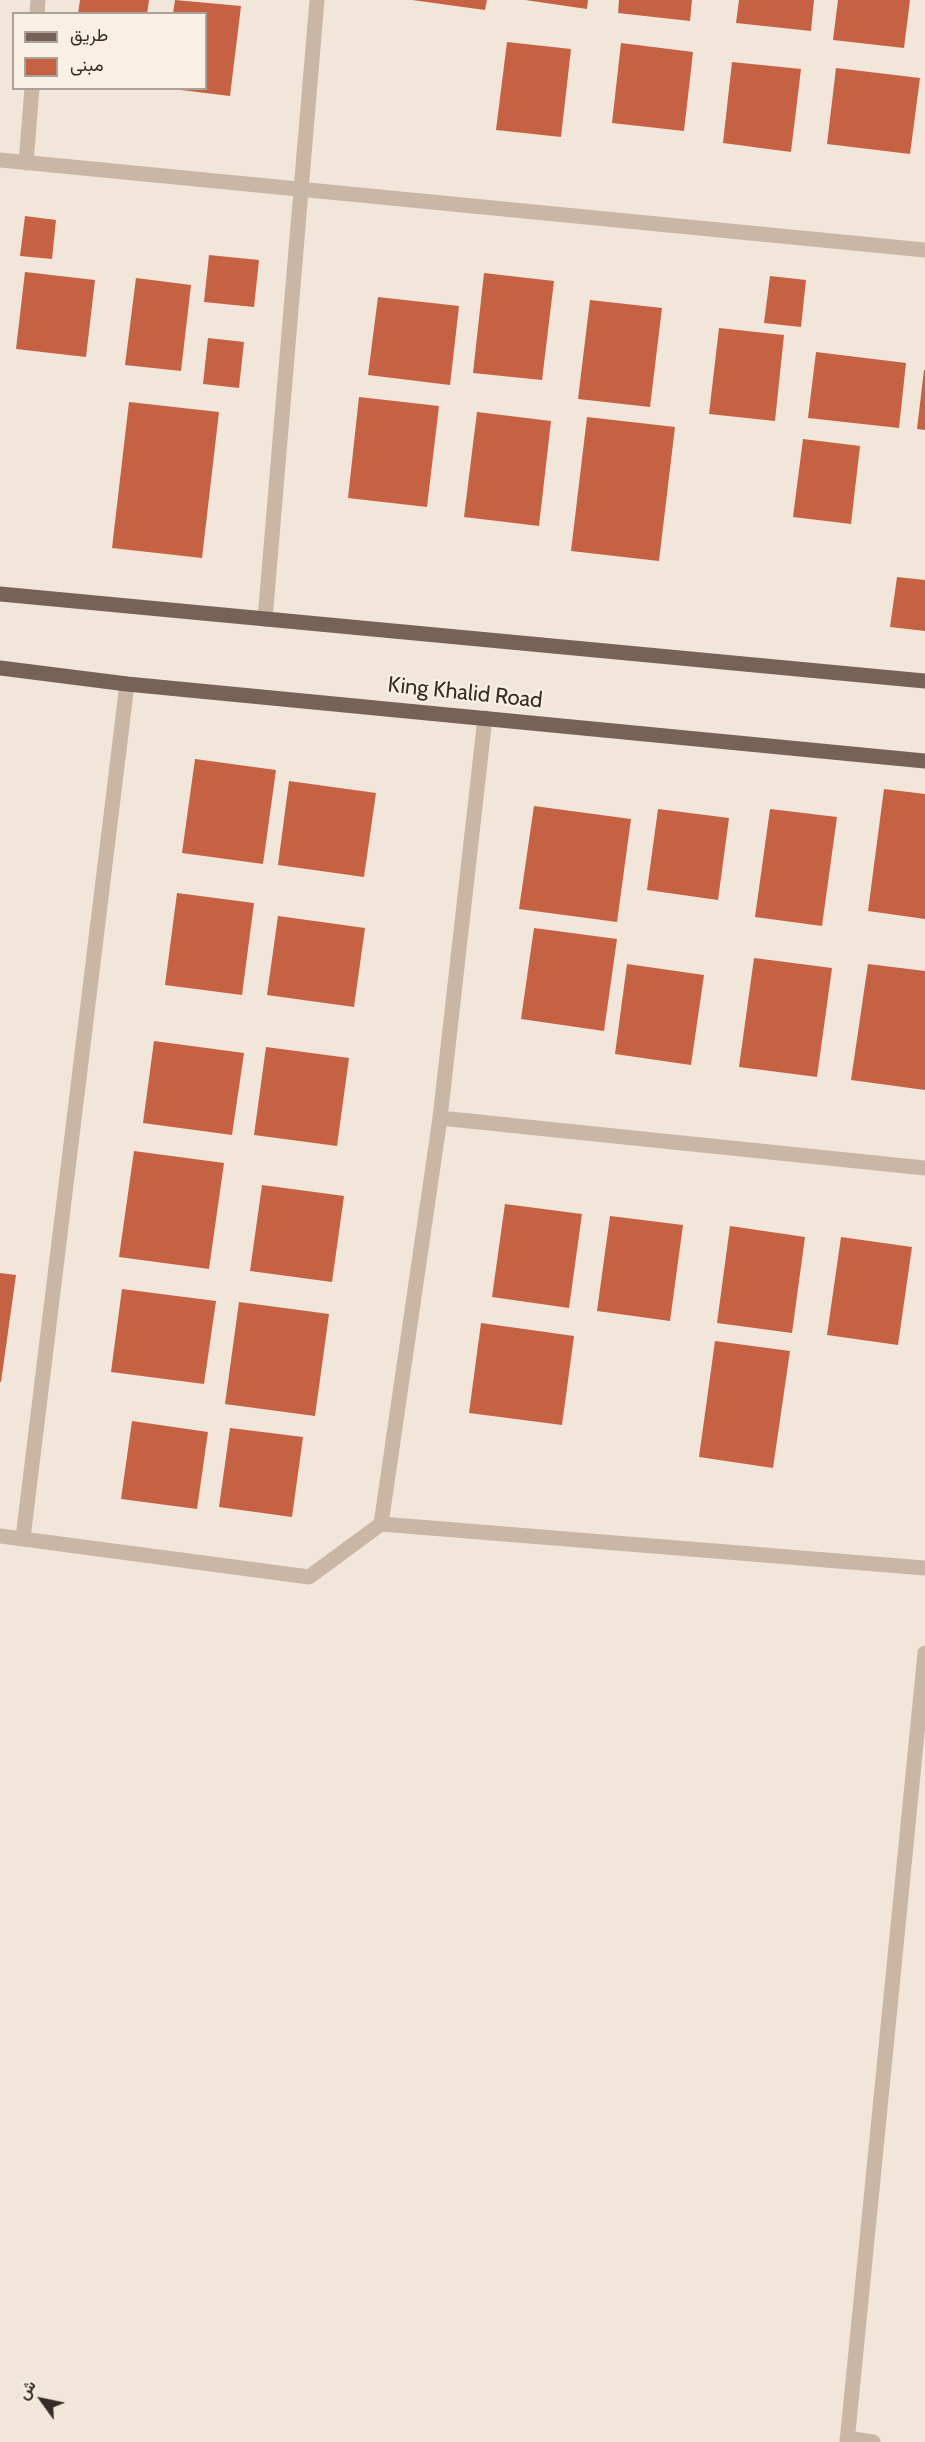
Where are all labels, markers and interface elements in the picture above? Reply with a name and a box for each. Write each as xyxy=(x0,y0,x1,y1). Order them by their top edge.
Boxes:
legend xyxy=(12,12,207,90)
text: طريق xyxy=(70,24,108,46)
text: مبنى xyxy=(70,54,104,76)
street label: King Khalid Road xyxy=(386,672,544,714)
north arrow xyxy=(12,2370,72,2430)
text: ش xyxy=(13,2377,40,2403)

